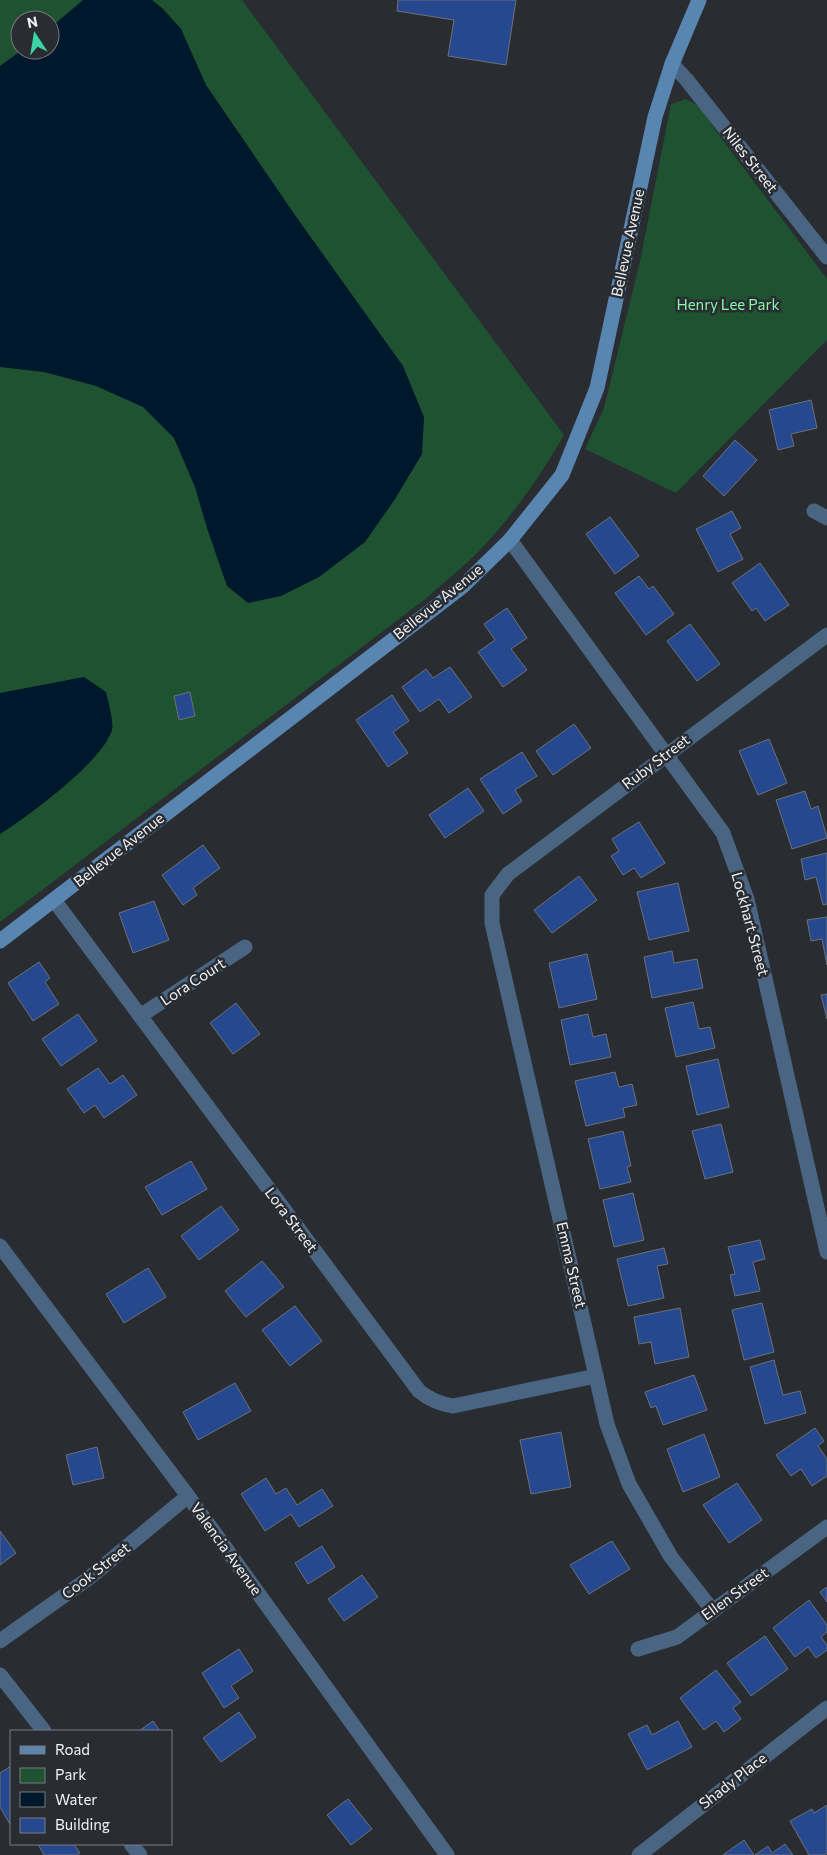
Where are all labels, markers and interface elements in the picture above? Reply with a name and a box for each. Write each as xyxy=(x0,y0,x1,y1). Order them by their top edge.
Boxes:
north arrow xyxy=(10,10,60,60)
text: N xyxy=(25,12,39,31)
street label: Niles Street xyxy=(719,123,782,196)
street label: Bellevue Avenue xyxy=(607,187,647,298)
park label: Henry Lee Park xyxy=(676,295,780,313)
street label: Bellevue Avenue xyxy=(389,560,486,643)
street label: Ruby Street xyxy=(618,730,693,792)
street label: Bellevue Avenue xyxy=(70,808,167,890)
street label: Lockhart Street xyxy=(728,870,774,978)
street label: Lora Court xyxy=(157,953,228,1009)
street label: Lora Street xyxy=(262,1183,322,1255)
street label: Emma Street xyxy=(553,1220,591,1310)
street label: Valencia Avenue xyxy=(187,1499,266,1598)
street label: Cook Street xyxy=(58,1538,133,1602)
street label: Ellen Street xyxy=(697,1563,771,1623)
legend xyxy=(10,1730,172,1845)
text: Road xyxy=(55,1740,90,1758)
street label: Shady Place xyxy=(695,1748,770,1812)
text: Park xyxy=(55,1765,86,1783)
text: Water xyxy=(55,1790,97,1808)
text: Building xyxy=(55,1815,110,1833)

